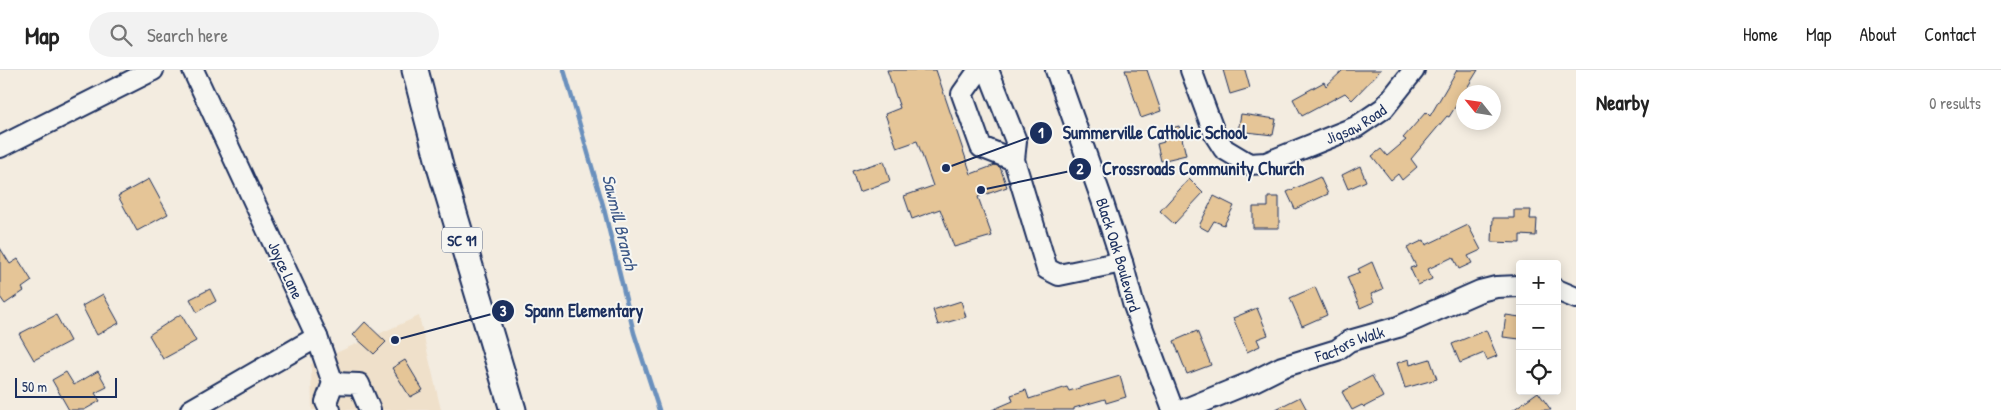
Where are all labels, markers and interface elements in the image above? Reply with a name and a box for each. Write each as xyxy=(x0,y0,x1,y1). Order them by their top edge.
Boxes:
search box xyxy=(89,12,439,57)
text: Map xyxy=(25,19,59,51)
icon: search xyxy=(107,21,135,49)
text: Search here xyxy=(147,22,228,48)
text: Home xyxy=(1743,22,1778,47)
text: Map xyxy=(1806,22,1831,47)
text: About xyxy=(1859,22,1896,47)
text: Contact xyxy=(1924,22,1976,47)
north arrow xyxy=(1456,85,1501,130)
text: Nearby xyxy=(1596,88,1649,117)
text: 0 results xyxy=(1929,92,1981,114)
street label: Jigsaw Road xyxy=(1322,99,1390,149)
callout: Summerville Catholic School xyxy=(1028,116,1257,149)
text: Summerville Catholic School xyxy=(1063,120,1248,145)
text: 1 xyxy=(1038,122,1044,143)
callout: Crossroads Community Church xyxy=(1067,152,1314,185)
text: Crossroads Community Church xyxy=(1102,156,1305,182)
text: 2 xyxy=(1076,158,1084,179)
water label: Sawmill Branch xyxy=(596,172,644,274)
street label: Black Oak Boulevard xyxy=(1091,195,1146,315)
road number: SC 91 xyxy=(442,228,482,252)
street label: Joyce Lane xyxy=(263,238,309,303)
map controls xyxy=(1516,260,1561,395)
button: + xyxy=(1516,260,1561,305)
callout: Spann Elementary xyxy=(490,294,654,327)
text: Spann Elementary xyxy=(525,298,644,324)
text: 3 xyxy=(500,300,507,321)
button: − xyxy=(1516,305,1561,350)
street label: Factors Walk xyxy=(1311,320,1387,367)
button: locate xyxy=(1516,350,1561,395)
scale bar xyxy=(15,375,118,398)
text: 50 m xyxy=(22,377,47,396)

